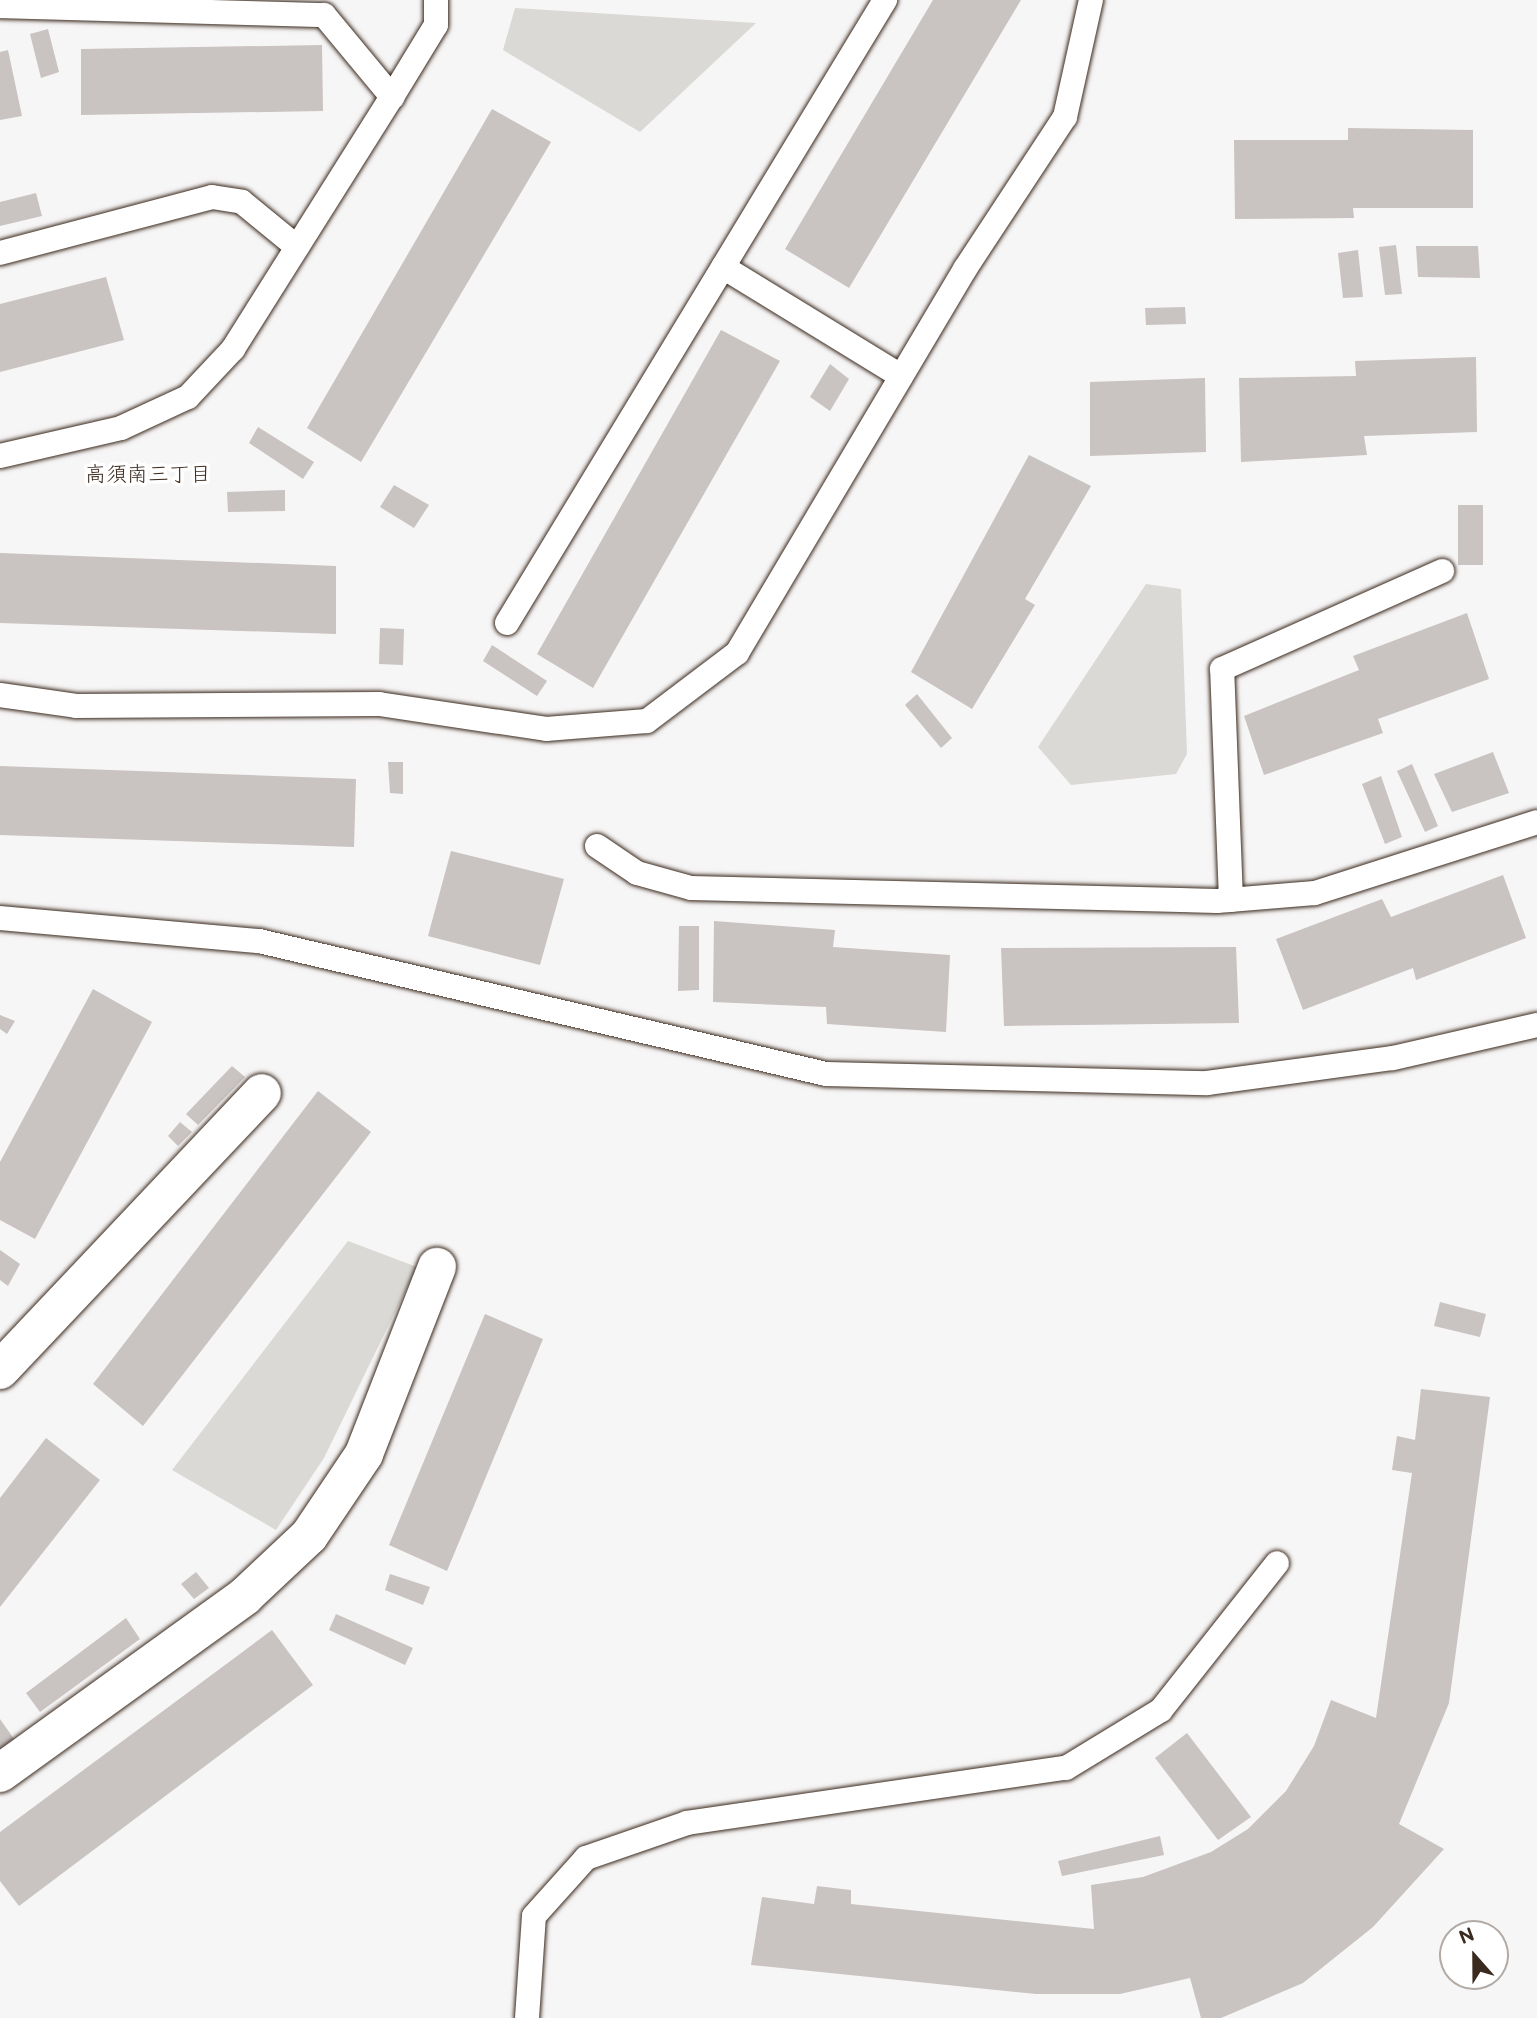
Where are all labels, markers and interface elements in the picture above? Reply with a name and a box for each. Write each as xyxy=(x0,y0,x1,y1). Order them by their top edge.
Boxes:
district label: 高須南三丁目 xyxy=(85,462,211,488)
north arrow xyxy=(1439,1920,1509,1990)
text: N xyxy=(1456,1924,1478,1950)

